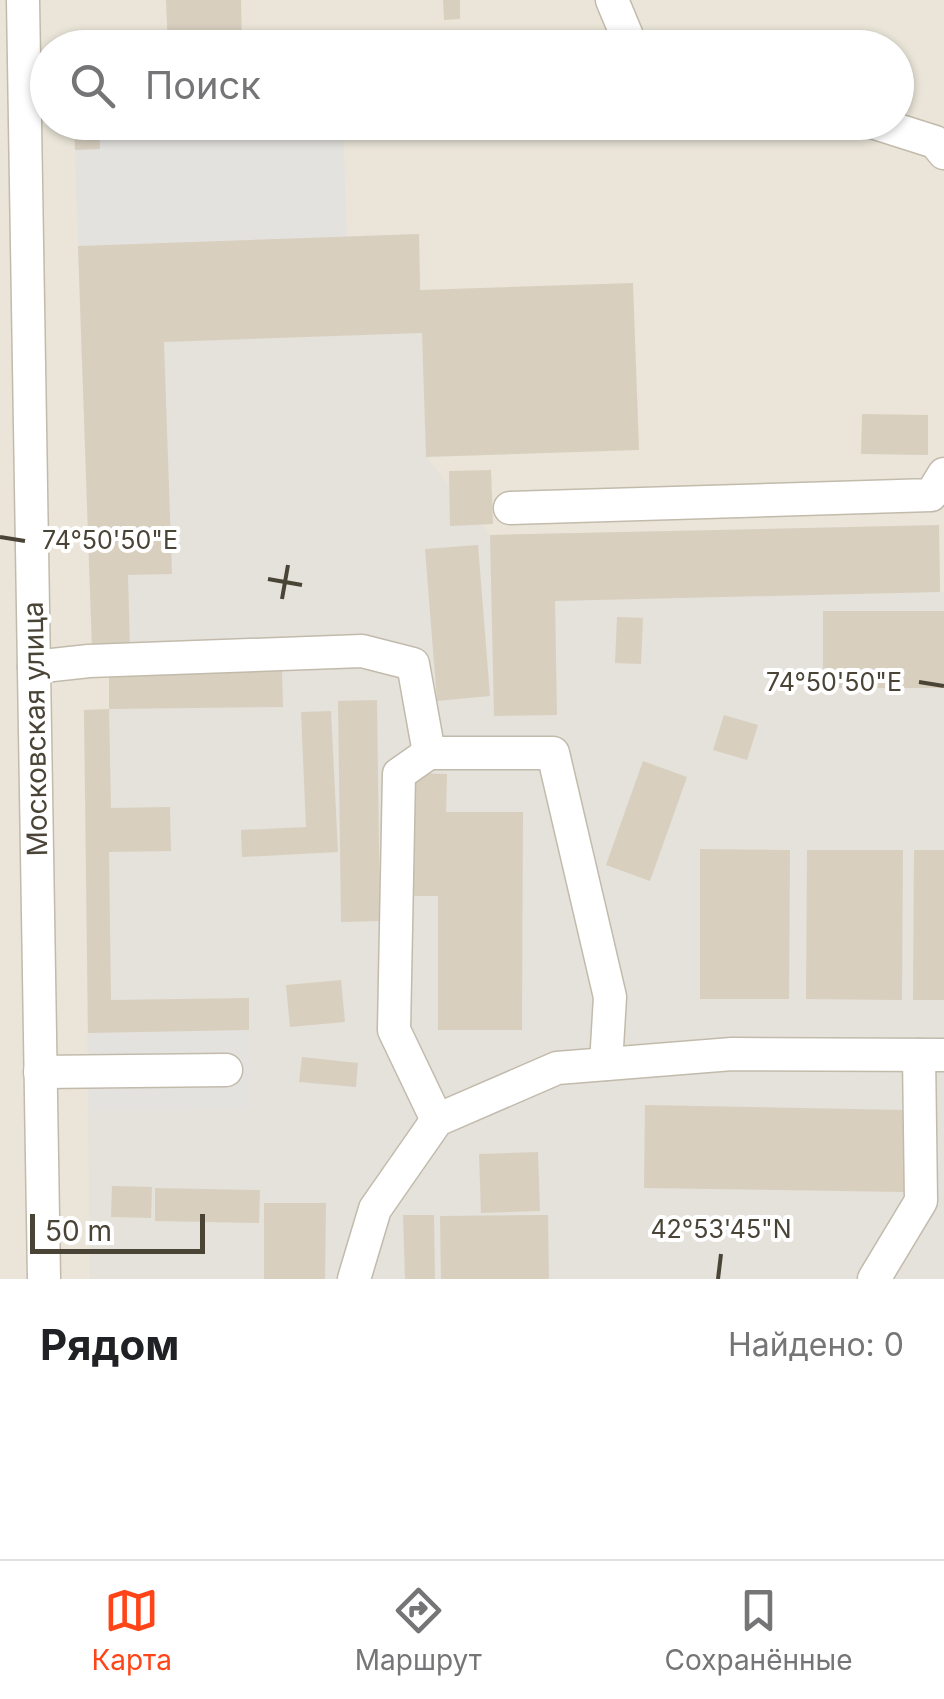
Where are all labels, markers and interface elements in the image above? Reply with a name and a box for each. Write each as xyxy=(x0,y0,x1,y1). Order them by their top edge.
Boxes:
search box xyxy=(30,30,914,140)
icon: search xyxy=(65,58,120,113)
text: Поиск xyxy=(145,62,261,108)
text: 74°50'50"E xyxy=(42,525,178,555)
street label: Московская улица xyxy=(16,601,54,857)
text: 74°50'50"E xyxy=(766,667,902,697)
scale bar xyxy=(30,1209,205,1254)
text: 50 m xyxy=(45,1214,112,1248)
text: 42°53'45"N xyxy=(650,1214,792,1244)
text: Рядом xyxy=(40,1319,179,1370)
text: Найдено: 0 xyxy=(728,1325,904,1364)
tab: Карта xyxy=(91,1583,172,1677)
tab: Маршрут xyxy=(355,1583,482,1677)
tab: Сохранённые xyxy=(665,1583,853,1677)

